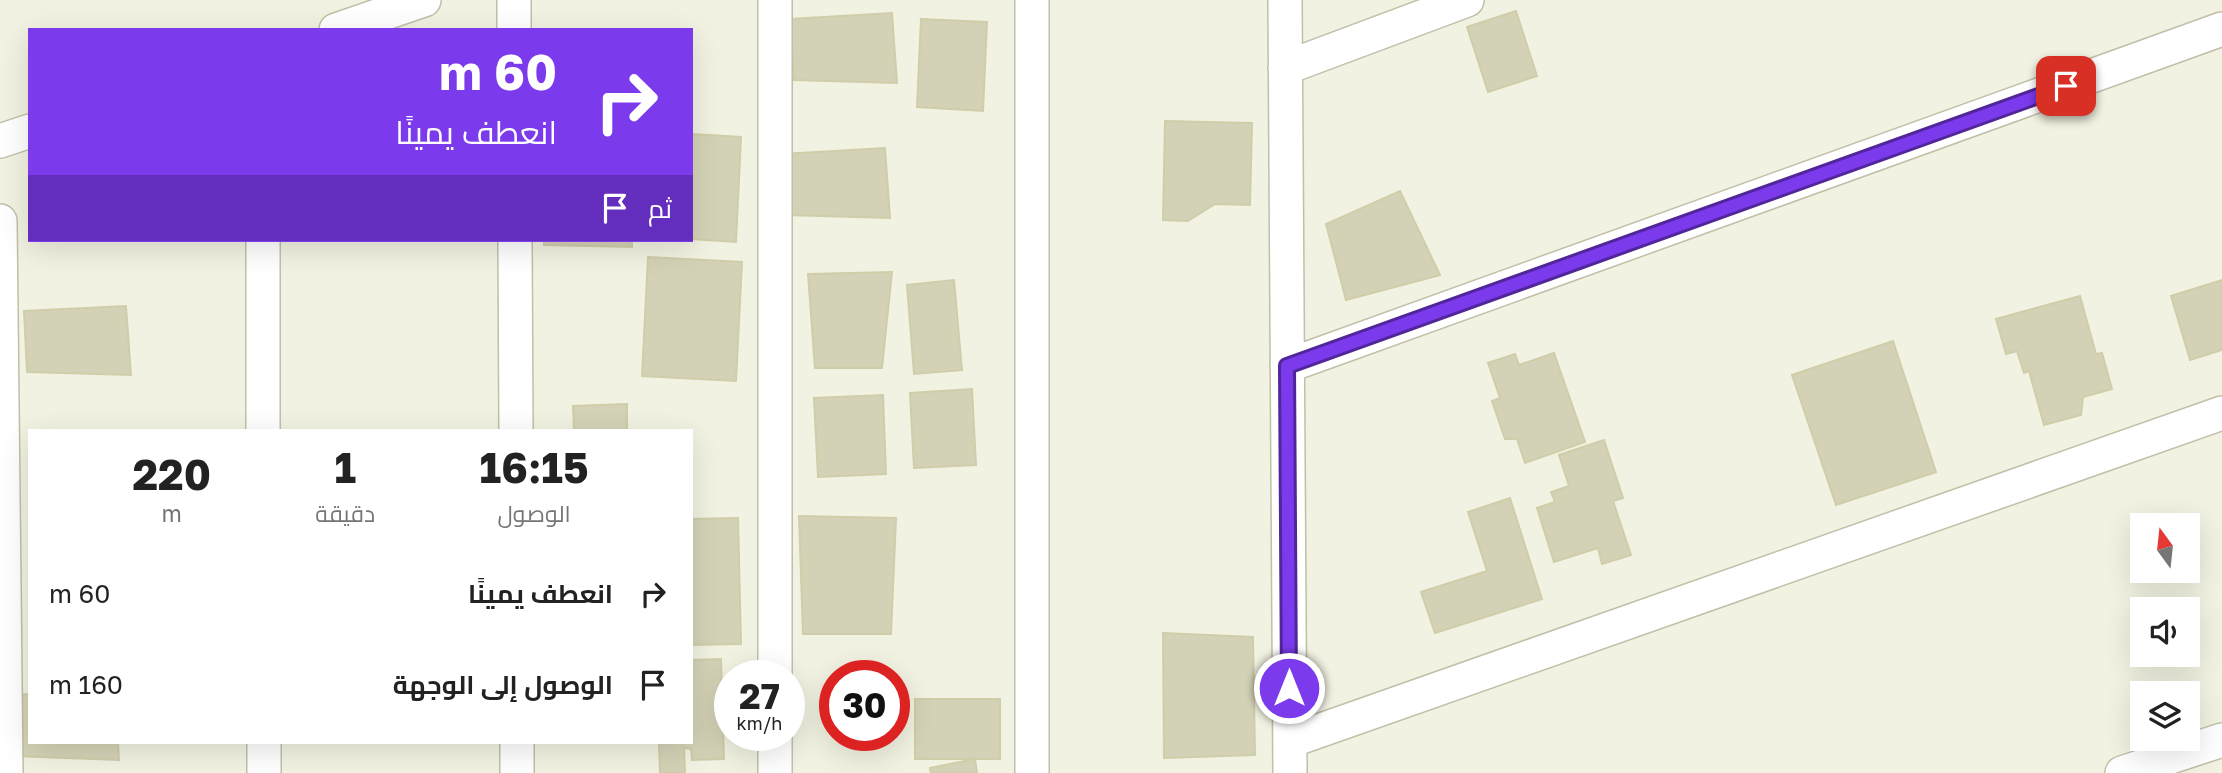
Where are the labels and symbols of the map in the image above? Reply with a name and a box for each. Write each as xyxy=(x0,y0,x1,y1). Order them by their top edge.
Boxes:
pin xyxy=(2036,56,2096,116)
north arrow xyxy=(2130,513,2200,583)
position arrow xyxy=(1252,651,1326,725)
speed limit sign: 30 xyxy=(819,660,910,751)

